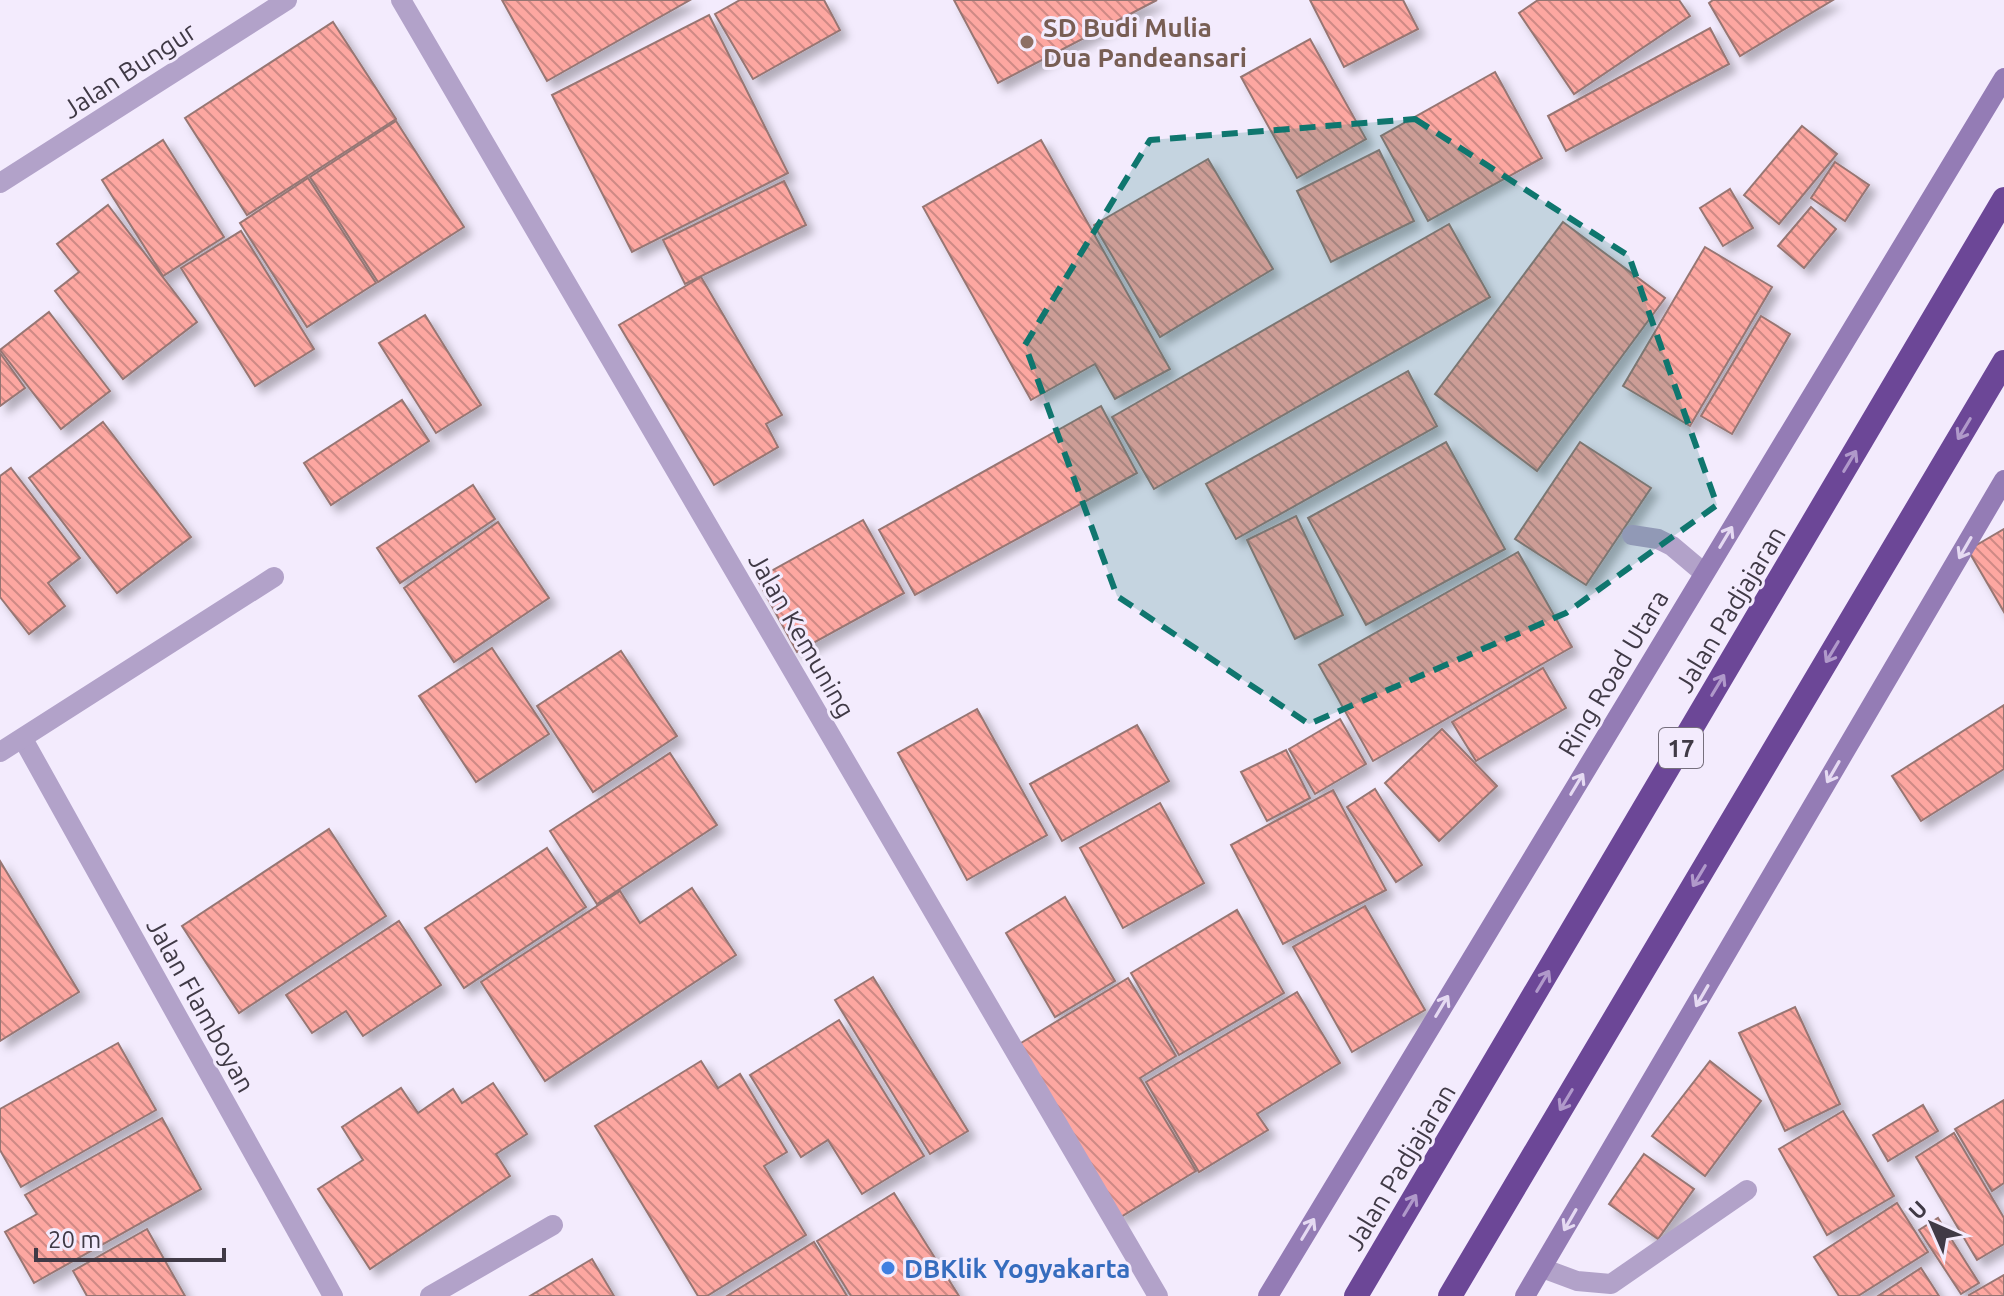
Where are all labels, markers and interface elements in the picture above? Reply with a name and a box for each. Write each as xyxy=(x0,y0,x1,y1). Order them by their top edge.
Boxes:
place label: SD Budi Mulia Dua Pandeansari xyxy=(1043,13,1247,72)
street label: Jalan Bungur xyxy=(57,16,201,124)
marker: SD Budi Mulia Dua Pandeansari xyxy=(1018,33,1036,51)
one-way arrow xyxy=(1956,417,1972,440)
one-way arrow xyxy=(1842,450,1858,473)
street label: Jalan Padjajaran xyxy=(1669,521,1791,697)
one-way arrow xyxy=(1718,526,1734,549)
one-way arrow xyxy=(1956,536,1972,559)
street label: Jalan Kemuning xyxy=(743,548,861,722)
street label: Ring Road Utara xyxy=(1552,585,1674,761)
one-way arrow xyxy=(1823,640,1839,663)
one-way arrow xyxy=(1710,674,1726,697)
road number: 17 xyxy=(1659,728,1703,768)
one-way arrow xyxy=(1825,760,1841,783)
one-way arrow xyxy=(1569,773,1585,796)
one-way arrow xyxy=(1691,864,1707,887)
street label: Jalan Flamboyan xyxy=(141,913,261,1097)
one-way arrow xyxy=(1535,970,1551,993)
one-way arrow xyxy=(1693,984,1709,1007)
one-way arrow xyxy=(1434,995,1450,1018)
street label: Jalan Padjajaran xyxy=(1339,1079,1461,1255)
one-way arrow xyxy=(1558,1088,1574,1111)
north arrow xyxy=(1892,1184,1972,1264)
one-way arrow xyxy=(1402,1194,1418,1217)
text: U xyxy=(1903,1195,1932,1224)
one-way arrow xyxy=(1562,1208,1577,1232)
scale bar xyxy=(36,1212,224,1262)
one-way arrow xyxy=(1301,1218,1317,1241)
text: 20 m xyxy=(48,1226,101,1253)
place label: DBKlik Yogyakarta xyxy=(904,1254,1130,1283)
marker: DBKlik Yogyakarta xyxy=(879,1259,897,1277)

